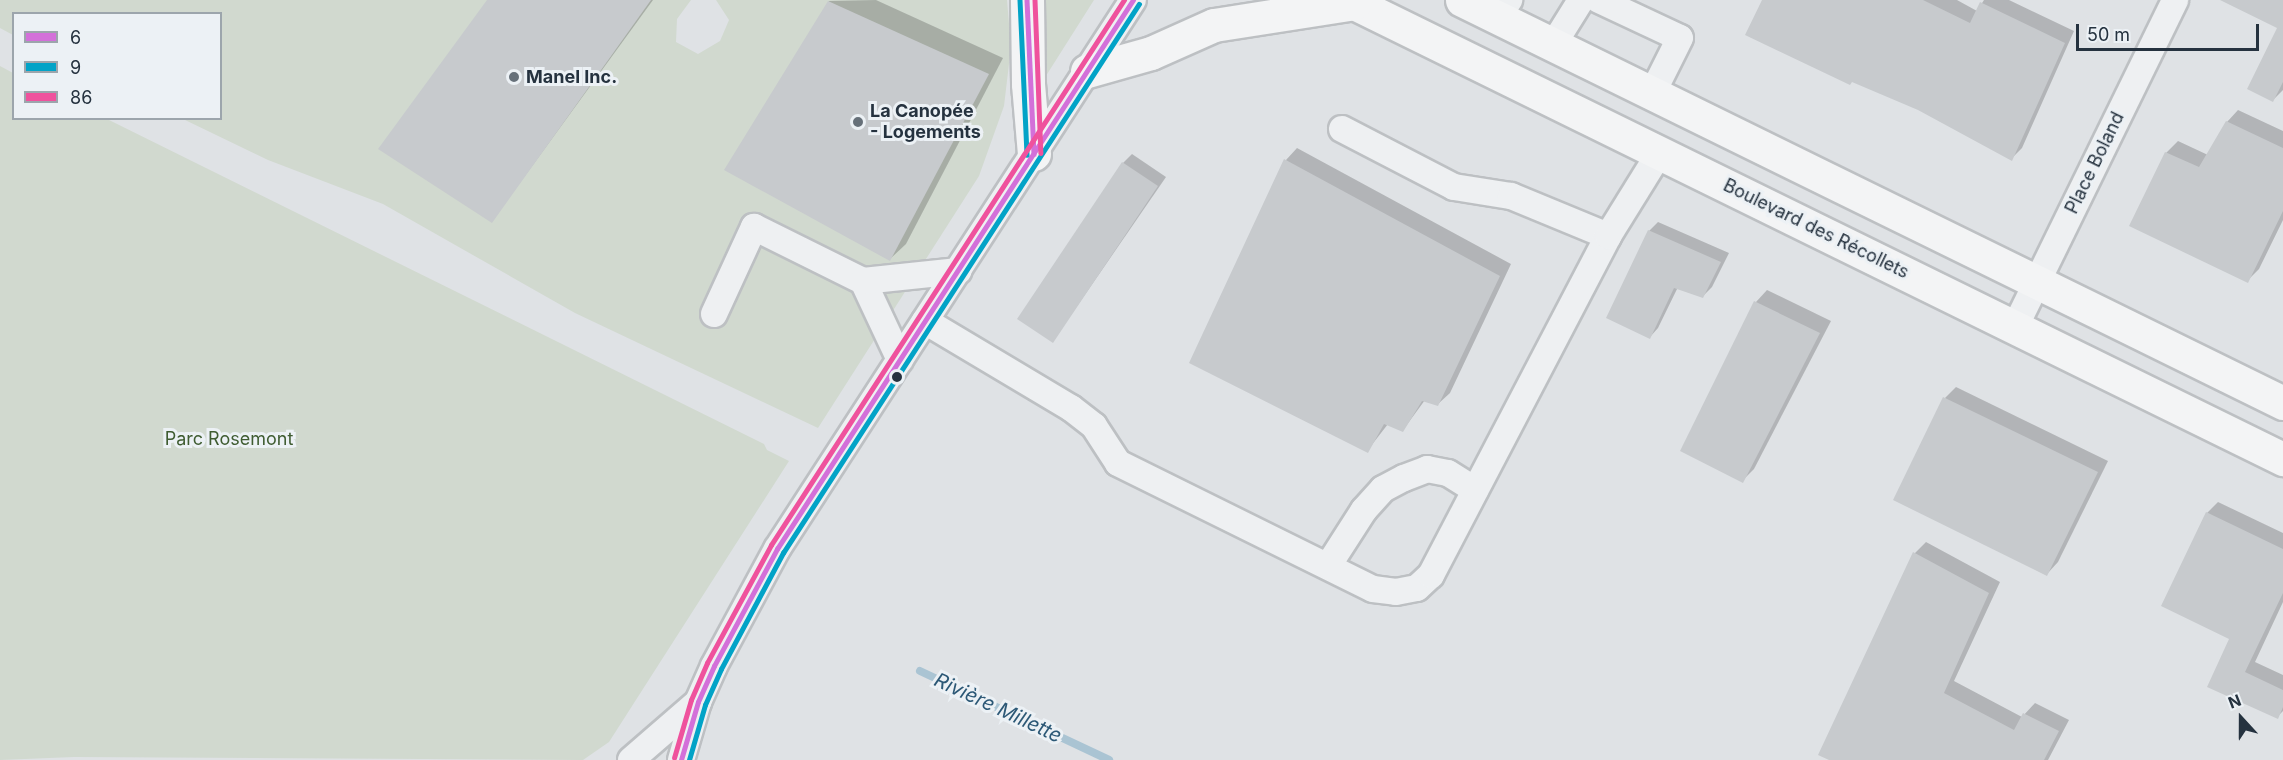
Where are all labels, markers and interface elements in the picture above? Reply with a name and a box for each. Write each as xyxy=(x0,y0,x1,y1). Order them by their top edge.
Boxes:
legend xyxy=(12,12,222,120)
scale bar xyxy=(2079,12,2262,50)
text: 50 m xyxy=(2087,24,2130,45)
text: 6 xyxy=(70,27,81,48)
text: 9 xyxy=(70,57,81,78)
place label: Manel Inc. xyxy=(526,66,617,88)
marker: Manel Inc. xyxy=(507,70,521,84)
text: 86 xyxy=(70,87,92,108)
place label: La Canopée - Logements xyxy=(870,101,981,144)
street label: Place Boland xyxy=(2061,109,2129,217)
marker: La Canopée - Logements xyxy=(851,115,865,129)
street label: Boulevard des Récollets xyxy=(1720,175,1912,283)
unlabelled marker xyxy=(891,371,903,383)
park label: Parc Rosemont xyxy=(165,428,293,450)
water label: Rivière Millette xyxy=(931,668,1065,748)
north arrow xyxy=(2211,688,2271,748)
text: N xyxy=(2225,690,2244,713)

